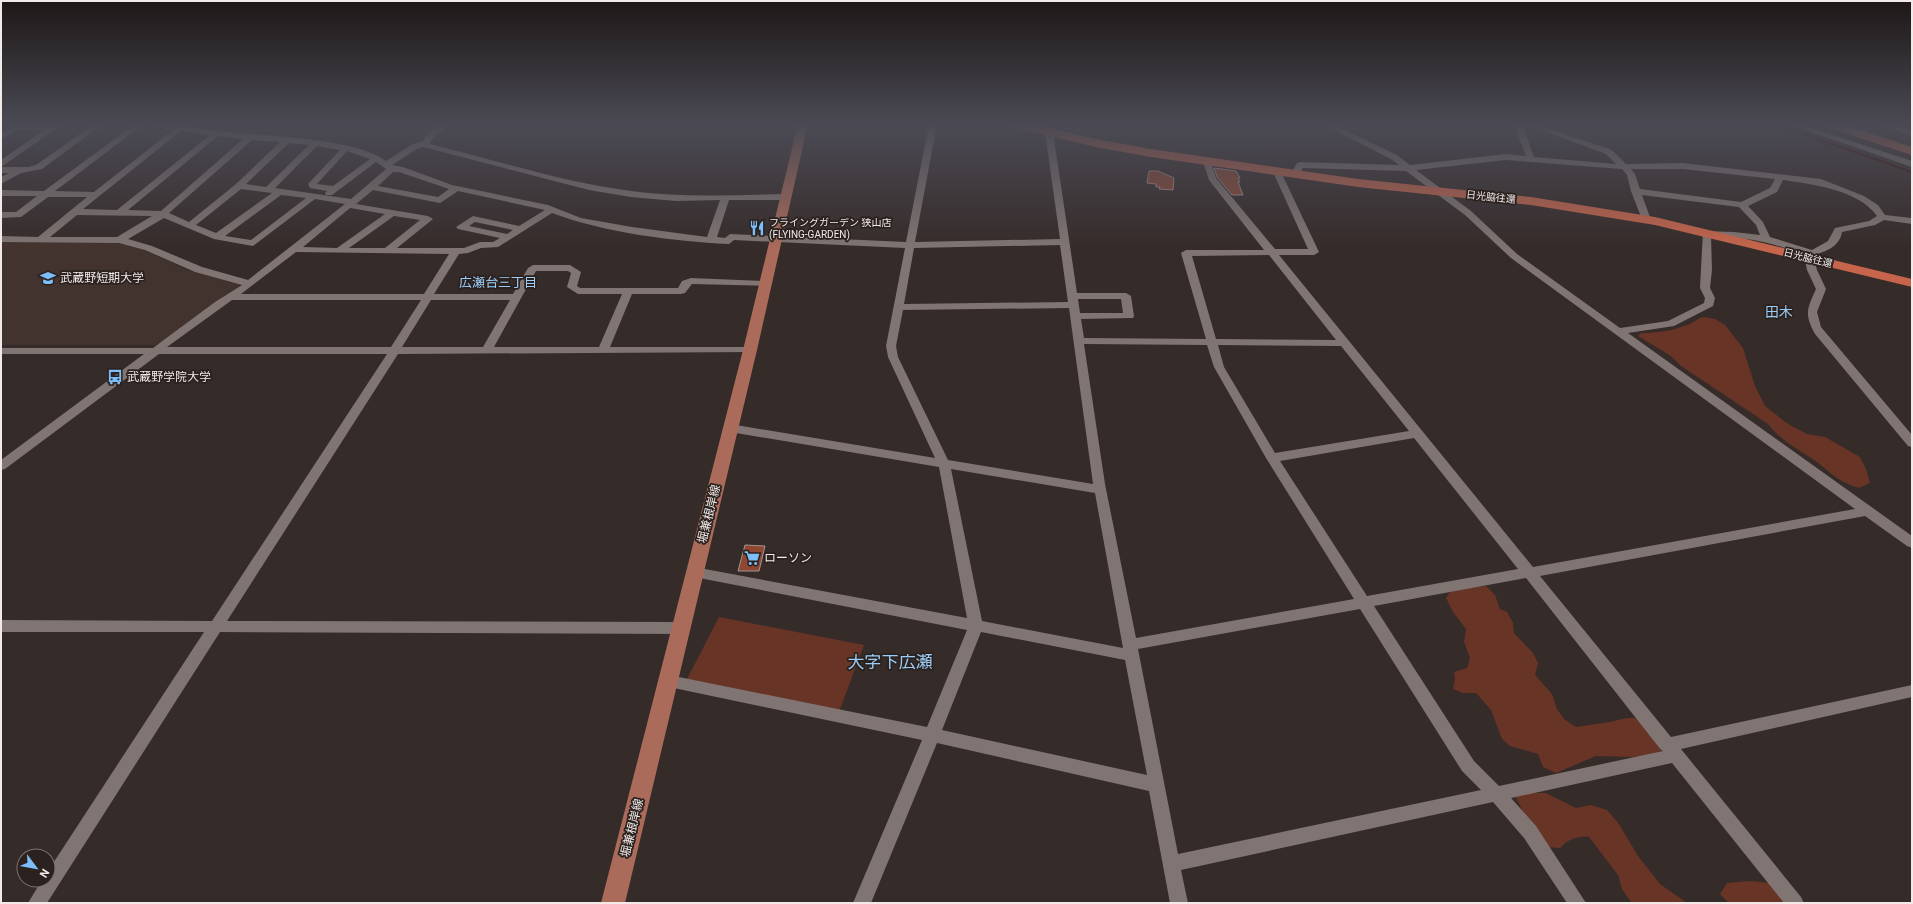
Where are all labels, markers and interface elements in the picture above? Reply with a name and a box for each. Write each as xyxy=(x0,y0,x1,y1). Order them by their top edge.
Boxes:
street label: 日光脇往還 xyxy=(1466,189,1516,205)
place label: フライングガーデン 狭山店 (FLYING-GARDEN) xyxy=(769,217,891,241)
restaurant icon: フライングガーデン 狭山店 (FLYING-GARDEN) xyxy=(748,219,766,237)
street label: 日光脇往還 xyxy=(1782,247,1834,269)
school or university icon: 武蔵野短期大学 xyxy=(39,269,57,287)
place label: 武蔵野短期大学 xyxy=(60,271,144,285)
district label: 広瀬台三丁目 xyxy=(459,275,537,290)
district label: 田木 xyxy=(1765,304,1793,320)
bus stop icon: 武蔵野学院大学 xyxy=(106,368,124,386)
place label: 武蔵野学院大学 xyxy=(127,370,211,384)
street label: 堀兼根岸線 xyxy=(695,483,723,545)
supermarket icon: ローソン xyxy=(743,549,761,567)
place label: ローソン xyxy=(764,551,812,565)
district label: 大字下広瀬 xyxy=(848,652,933,672)
street label: 堀兼根岸線 xyxy=(618,797,646,859)
north arrow xyxy=(16,848,56,888)
text: N xyxy=(36,866,52,880)

